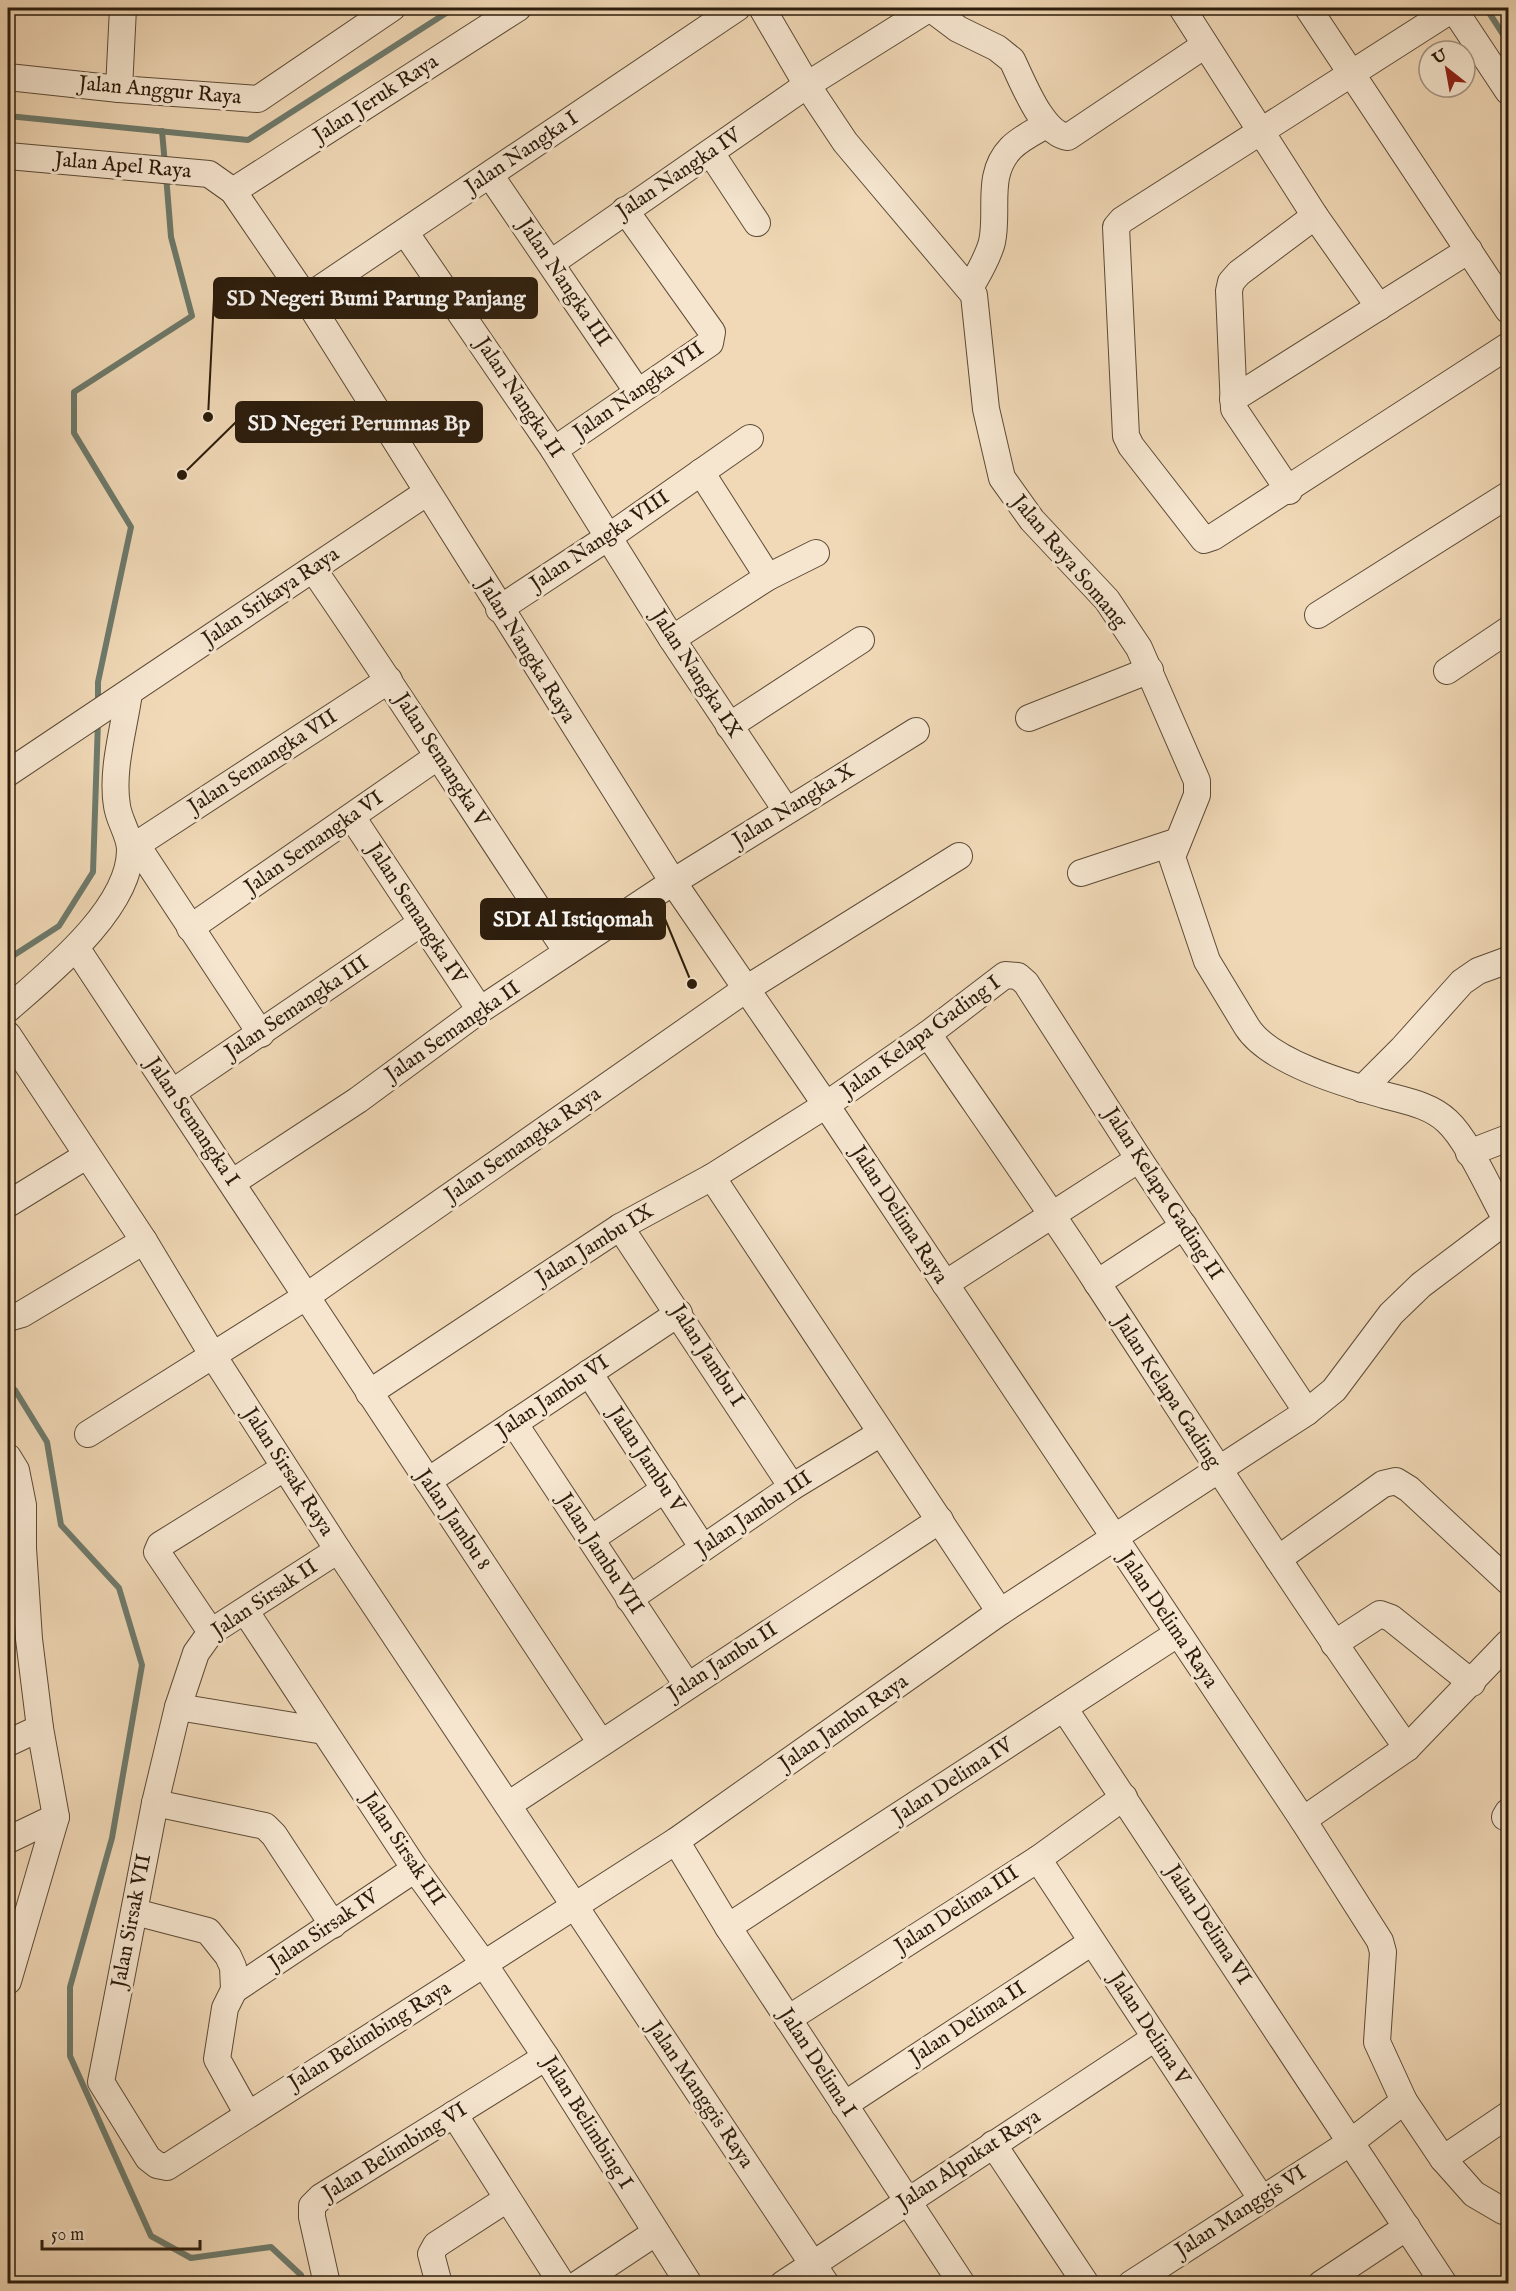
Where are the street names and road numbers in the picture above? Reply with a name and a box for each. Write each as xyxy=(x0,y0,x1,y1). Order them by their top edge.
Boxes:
street label: Jalan Jeruk Raya xyxy=(307,48,444,151)
street label: Jalan Anggur Raya xyxy=(76,70,243,112)
street label: Jalan Nangka I xyxy=(459,105,584,202)
street label: Jalan Nangka IV xyxy=(610,122,748,227)
street label: Jalan Apel Raya xyxy=(51,146,193,186)
street label: Jalan Nangka III xyxy=(510,212,617,352)
street label: Jalan Nangka II xyxy=(468,331,569,464)
street label: Jalan Nangka VII xyxy=(567,336,710,447)
street label: Jalan Nangka VIII xyxy=(523,484,675,599)
street label: Jalan Raya Somang xyxy=(1004,488,1133,635)
street label: Jalan Srikaya Raya xyxy=(196,541,345,654)
street label: Jalan Nangka Raya xyxy=(470,572,582,729)
street label: Jalan Nangka IX xyxy=(643,603,748,743)
street label: Jalan Semangka V xyxy=(386,686,495,833)
street label: Jalan Semangka VII xyxy=(182,704,343,821)
street label: Jalan Nangka X xyxy=(726,758,860,855)
street label: Jalan Semangka VI xyxy=(238,785,389,902)
street label: Jalan Semangka IV xyxy=(359,836,473,991)
street label: Jalan Semangka III xyxy=(218,950,374,1067)
street label: Jalan Kelapa Gading I xyxy=(834,970,1006,1105)
street label: Jalan Semangka II xyxy=(379,975,526,1090)
street label: Jalan Semangka I xyxy=(138,1051,245,1192)
street label: Jalan Semangka Raya xyxy=(438,1080,607,1210)
street label: Jalan Kelapa Gading II xyxy=(1096,1101,1229,1285)
street label: Jalan Delima Raya xyxy=(843,1139,954,1290)
street label: Jalan Jambu IX xyxy=(530,1198,659,1293)
street label: Jalan Jambu I xyxy=(663,1298,750,1412)
street label: Jalan Kelapa Gading xyxy=(1106,1309,1227,1474)
street label: Jalan Jambu VI xyxy=(490,1349,615,1446)
street label: Jalan Jambu V xyxy=(601,1400,691,1519)
street label: Jalan Sirsak Raya xyxy=(235,1401,340,1542)
street label: Jalan Jambu 8 xyxy=(408,1463,497,1576)
street label: Jalan Jambu III xyxy=(689,1465,817,1564)
street label: Jalan Jambu VII xyxy=(550,1487,649,1620)
street label: Jalan Delima Raya xyxy=(1111,1545,1224,1694)
street label: Jalan Sirsak II xyxy=(205,1554,323,1645)
street label: Jalan Jambu II xyxy=(661,1616,783,1709)
street label: Jalan Jambu Raya xyxy=(773,1668,915,1779)
street label: Jalan Delima IV xyxy=(886,1731,1019,1831)
street label: Jalan Sirsak III xyxy=(354,1785,451,1911)
street label: Jalan Sirsak VII xyxy=(105,1852,158,1992)
street label: Jalan Delima VI xyxy=(1158,1858,1257,1990)
street label: Jalan Delima III xyxy=(888,1860,1024,1961)
street label: Jalan Sirsak IV xyxy=(262,1883,385,1978)
street label: Jalan Delima V xyxy=(1101,1966,1196,2092)
street label: Jalan Belimbing Raya xyxy=(282,1975,457,2098)
street label: Jalan Delima II xyxy=(903,1975,1031,2072)
street label: Jalan Delima I xyxy=(771,2002,862,2123)
street label: Jalan Manggis Raya xyxy=(640,2014,760,2175)
street label: Jalan Belimbing I xyxy=(534,2050,639,2194)
street label: Jalan Belimbing VI xyxy=(316,2097,472,2208)
street label: Jalan Alpukat Raya xyxy=(890,2103,1047,2218)
street label: Jalan Manggis VI xyxy=(1169,2160,1312,2265)

